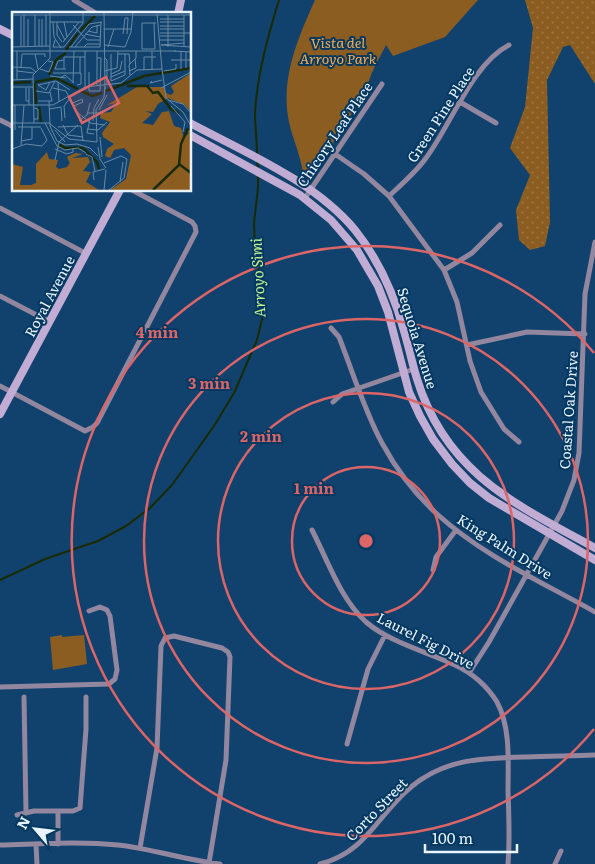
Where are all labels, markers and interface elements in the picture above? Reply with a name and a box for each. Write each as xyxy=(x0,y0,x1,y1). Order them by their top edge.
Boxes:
inset map xyxy=(12,12,191,191)
park label: Vista del Arroyo Park xyxy=(300,32,377,68)
street label: Green Pine Place xyxy=(402,62,478,166)
street label: Chicory Leaf Place xyxy=(291,78,377,190)
water label: Arroyo Simi xyxy=(243,237,271,319)
street label: Royal Avenue xyxy=(19,252,79,340)
street label: Sequoia Avenue xyxy=(393,285,443,391)
text: 4 min xyxy=(136,320,179,343)
street label: Coastal Oak Drive xyxy=(554,350,582,470)
text: 3 min xyxy=(188,371,231,394)
text: 2 min xyxy=(240,424,283,447)
text: 1 min xyxy=(294,476,335,499)
street label: King Palm Drive xyxy=(454,509,556,583)
centre of rings xyxy=(357,532,375,550)
street label: Laurel Fig Drive xyxy=(374,607,478,673)
street label: Corto Street xyxy=(341,773,412,845)
north arrow xyxy=(10,804,60,854)
text: N xyxy=(11,812,34,832)
scale bar xyxy=(425,822,518,854)
text: 100 m xyxy=(432,826,473,849)

